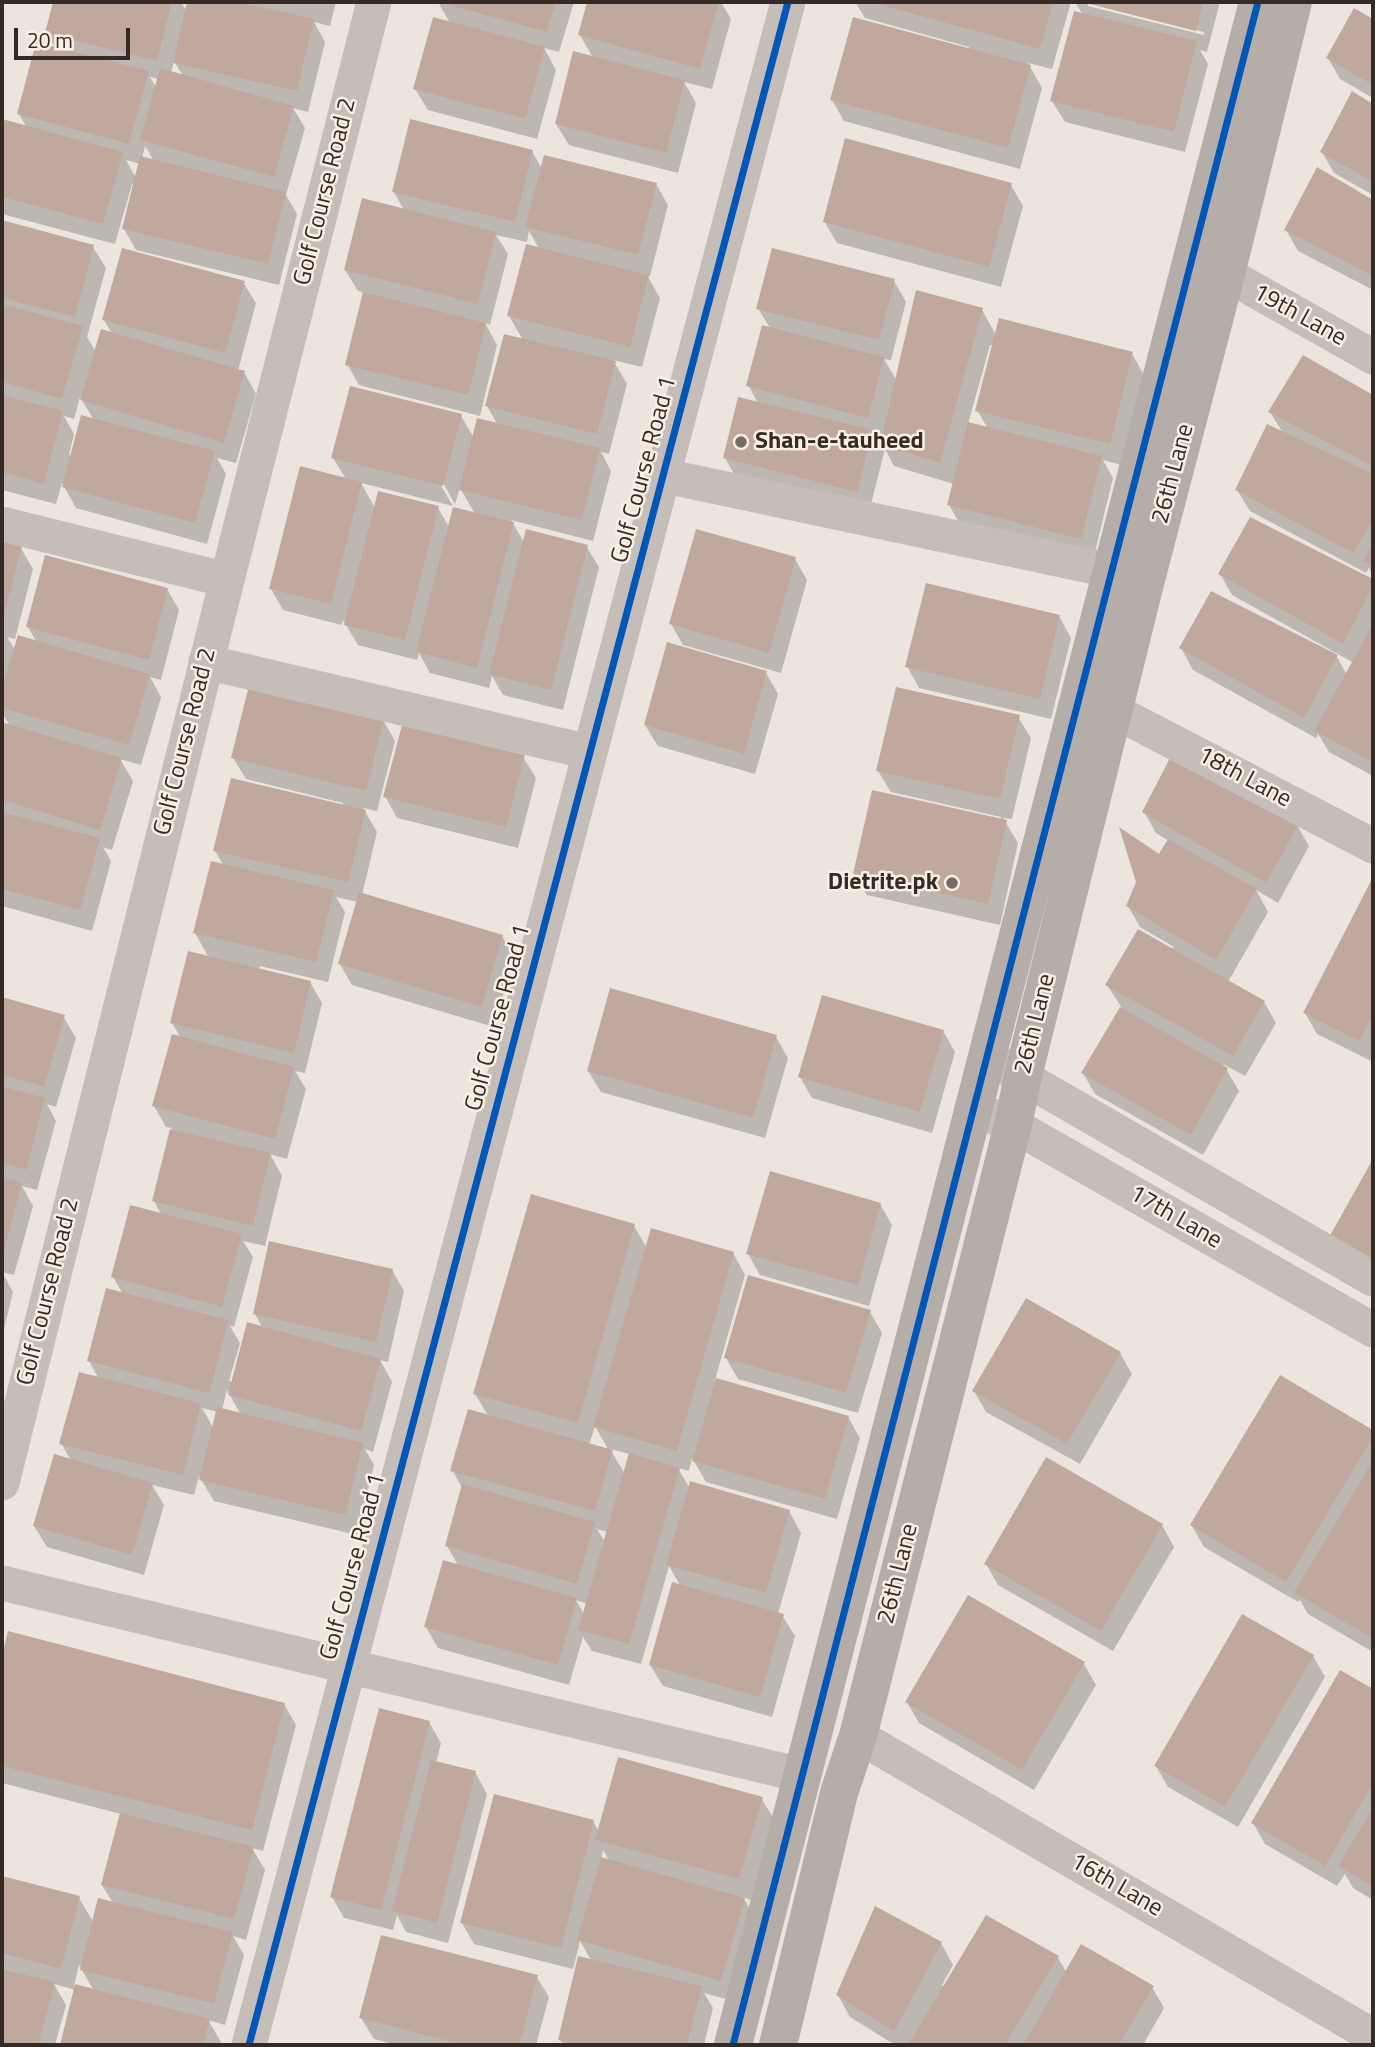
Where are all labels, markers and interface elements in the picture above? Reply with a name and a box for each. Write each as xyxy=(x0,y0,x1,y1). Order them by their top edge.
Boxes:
scale bar xyxy=(18,14,133,58)
text: 20 m xyxy=(27,24,73,56)
street label: Golf Course Road 2 xyxy=(289,95,363,289)
street label: 19th Lane xyxy=(1247,279,1351,353)
street label: Golf Course Road 1 xyxy=(606,374,684,566)
street label: 26th Lane xyxy=(1147,421,1201,527)
place label: Shan-e-tauheed xyxy=(755,428,924,456)
marker: Shan-e-tauheed xyxy=(733,434,749,450)
street label: Golf Course Road 2 xyxy=(149,645,223,839)
street label: 18th Lane xyxy=(1192,741,1296,815)
place label: Dietrite.pk xyxy=(828,869,938,897)
marker: Dietrite.pk xyxy=(944,875,960,891)
street label: Golf Course Road 1 xyxy=(460,922,538,1114)
street label: 26th Lane xyxy=(1010,971,1062,1077)
street label: 17th Lane xyxy=(1124,1180,1226,1256)
street label: Golf Course Road 2 xyxy=(12,1195,86,1389)
street label: Golf Course Road 1 xyxy=(315,1471,393,1663)
street label: 26th Lane xyxy=(873,1521,925,1627)
street label: 16th Lane xyxy=(1065,1848,1167,1924)

